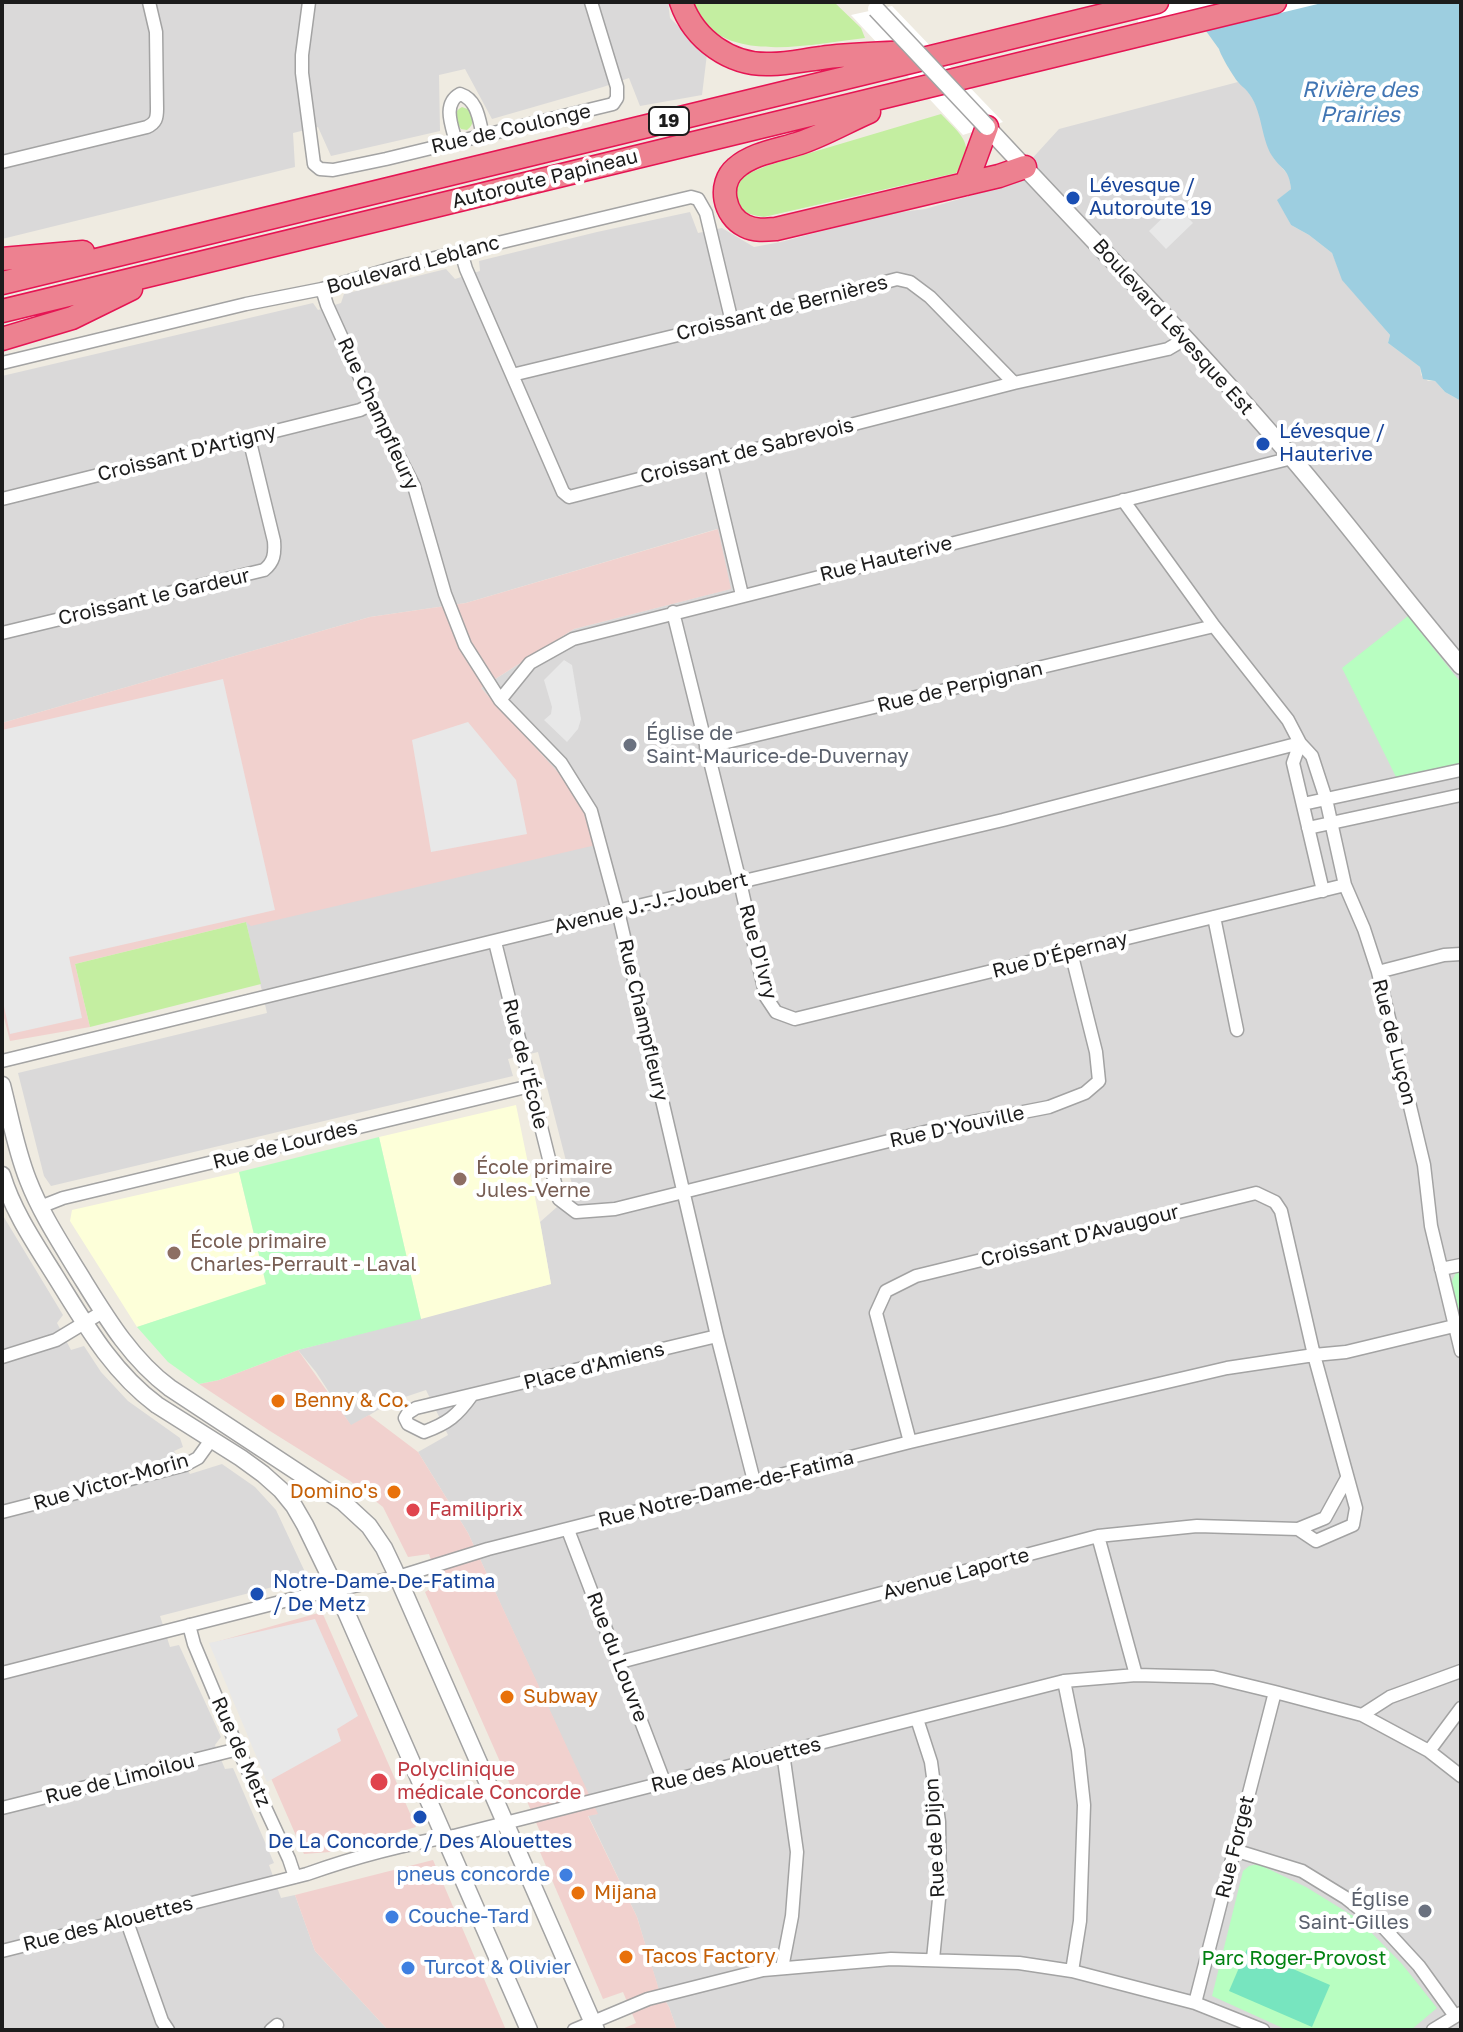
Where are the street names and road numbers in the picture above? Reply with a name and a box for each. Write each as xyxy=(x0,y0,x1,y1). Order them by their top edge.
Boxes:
street label: Rue de Coulonge xyxy=(429,99,593,159)
road number: 19 xyxy=(649,107,689,135)
street label: Autoroute Papineau xyxy=(450,144,640,214)
street label: Boulevard Leblanc xyxy=(324,230,502,300)
street label: Boulevard Lévesque Est xyxy=(1088,234,1258,420)
street label: Croissant de Bernières xyxy=(674,270,890,346)
street label: Rue Champfleury xyxy=(332,334,424,494)
street label: Croissant de Sabrevois xyxy=(638,413,856,489)
street label: Croissant D'Artigny xyxy=(95,419,279,487)
street label: Rue Hauterive xyxy=(817,531,955,587)
street label: Croissant le Gardeur xyxy=(56,563,252,631)
street label: Rue de Perpignan xyxy=(875,656,1045,718)
street label: Avenue J.-J.-Joubert xyxy=(552,867,750,939)
street label: Rue D'Ivry xyxy=(734,902,782,1002)
street label: Rue D'Épernay xyxy=(990,927,1130,983)
street label: Rue Champfleury xyxy=(613,937,673,1103)
street label: Rue de Luçon xyxy=(1367,976,1421,1108)
street label: Rue de l'École xyxy=(497,996,553,1132)
street label: Rue D'Youville xyxy=(888,1101,1026,1153)
street label: Rue de Lourdes xyxy=(210,1115,360,1175)
street label: Croissant D'Avaugour xyxy=(978,1200,1182,1272)
street label: Place d'Amiens xyxy=(521,1337,667,1395)
street label: Rue Notre-Dame-de-Fatima xyxy=(596,1446,856,1532)
street label: Rue Victor-Morin xyxy=(31,1448,191,1516)
street label: Avenue Laporte xyxy=(880,1543,1032,1605)
street label: Rue du Louvre xyxy=(581,1589,653,1725)
street label: Rue de Metz xyxy=(206,1693,276,1811)
street label: Rue des Alouettes xyxy=(649,1732,823,1798)
street label: Rue de Limoilou xyxy=(43,1749,197,1809)
street label: Rue de Dijon xyxy=(920,1778,950,1898)
street label: Rue Forget xyxy=(1211,1793,1259,1901)
street label: Rue des Alouettes xyxy=(21,1891,195,1957)

